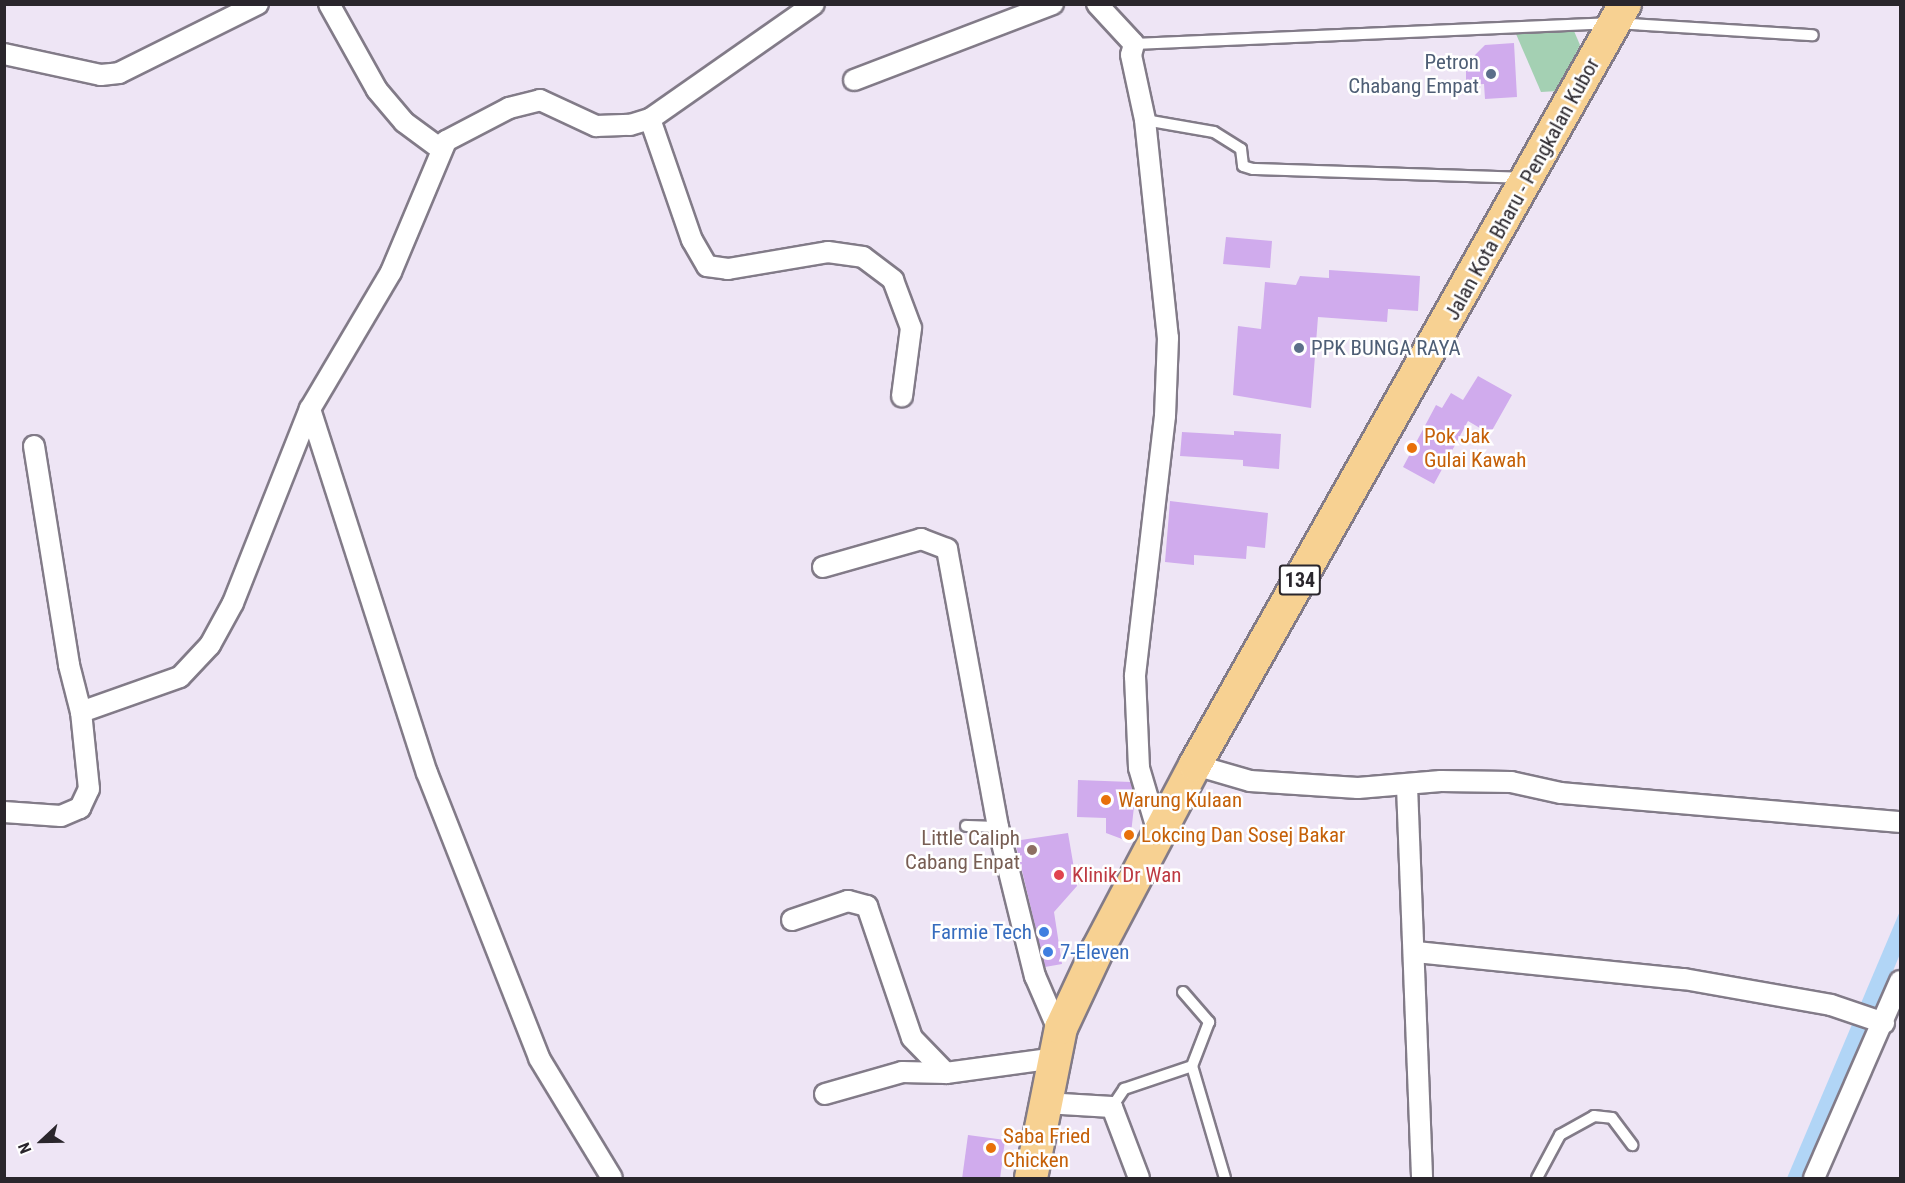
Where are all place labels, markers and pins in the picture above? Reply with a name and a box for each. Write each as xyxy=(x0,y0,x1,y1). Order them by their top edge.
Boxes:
place label: Petron Chabang Empat xyxy=(1348,49,1479,99)
marker: Petron Chabang Empat xyxy=(1484,67,1498,81)
place label: PPK BUNGA RAYA xyxy=(1311,335,1461,361)
marker: PPK BUNGA RAYA xyxy=(1292,341,1306,355)
place label: Pok Jak Gulai Kawah xyxy=(1424,423,1526,473)
marker: Pok Jak Gulai Kawah xyxy=(1405,441,1419,455)
place label: Warung Kulaan xyxy=(1118,787,1242,813)
marker: Warung Kulaan xyxy=(1099,793,1113,807)
place label: Lokcing Dan Sosej Bakar xyxy=(1141,822,1346,848)
place label: Little Caliph Cabang Enpat xyxy=(905,825,1020,875)
marker: Lokcing Dan Sosej Bakar xyxy=(1122,828,1136,842)
marker: Little Caliph Cabang Enpat xyxy=(1025,843,1039,857)
place label: Klinik Dr Wan xyxy=(1072,862,1181,888)
marker: Klinik Dr Wan xyxy=(1050,866,1068,884)
place label: Farmie Tech xyxy=(931,919,1032,945)
marker: Farmie Tech xyxy=(1037,925,1051,939)
place label: 7-Eleven xyxy=(1060,939,1129,965)
marker: 7-Eleven xyxy=(1041,945,1055,959)
place label: Saba Fried Chicken xyxy=(1003,1123,1090,1173)
marker: Saba Fried Chicken xyxy=(984,1141,998,1155)

